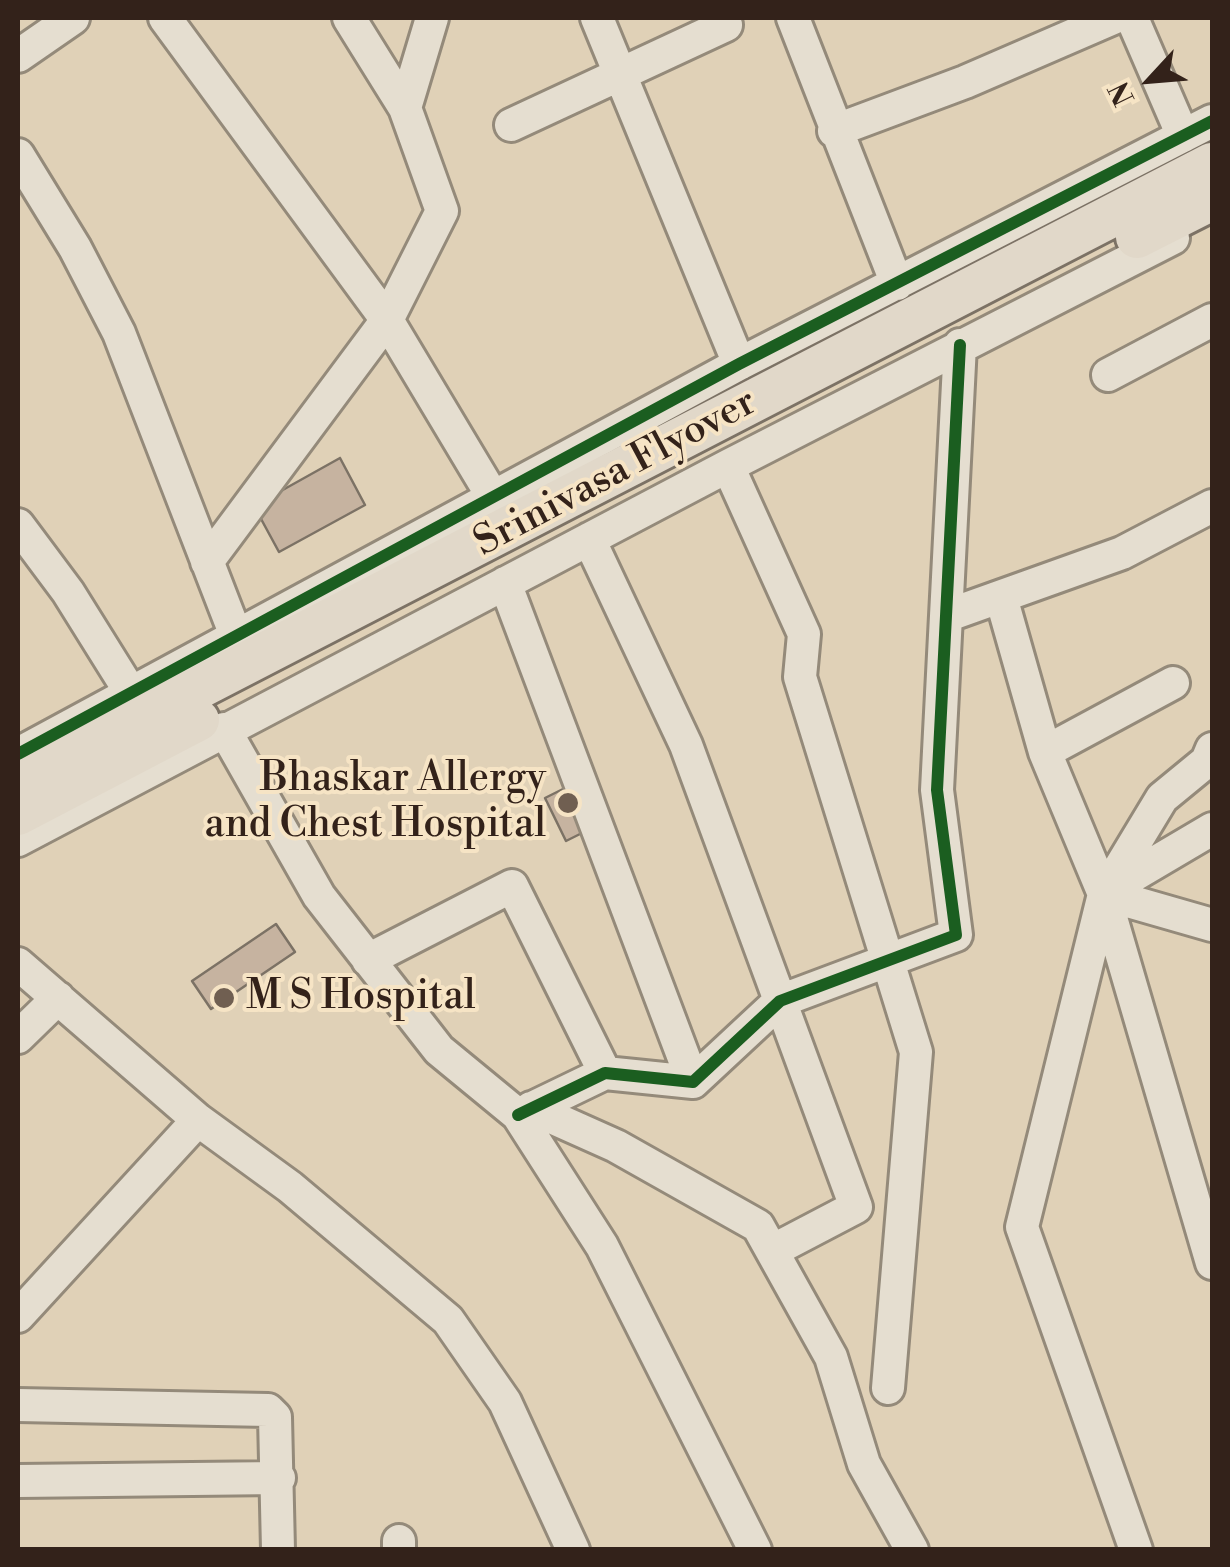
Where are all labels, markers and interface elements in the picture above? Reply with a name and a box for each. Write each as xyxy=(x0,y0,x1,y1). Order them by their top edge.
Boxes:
north arrow xyxy=(1100,30,1200,130)
text: N xyxy=(1102,76,1143,111)
street label: Srinivasa Flyover xyxy=(467,379,765,569)
place label: Bhaskar Allergy and Chest Hospital xyxy=(204,756,546,850)
marker: Bhaskar Allergy and Chest Hospital xyxy=(555,790,581,816)
place label: M S Hospital xyxy=(246,974,476,1022)
marker: M S Hospital xyxy=(211,985,237,1011)

